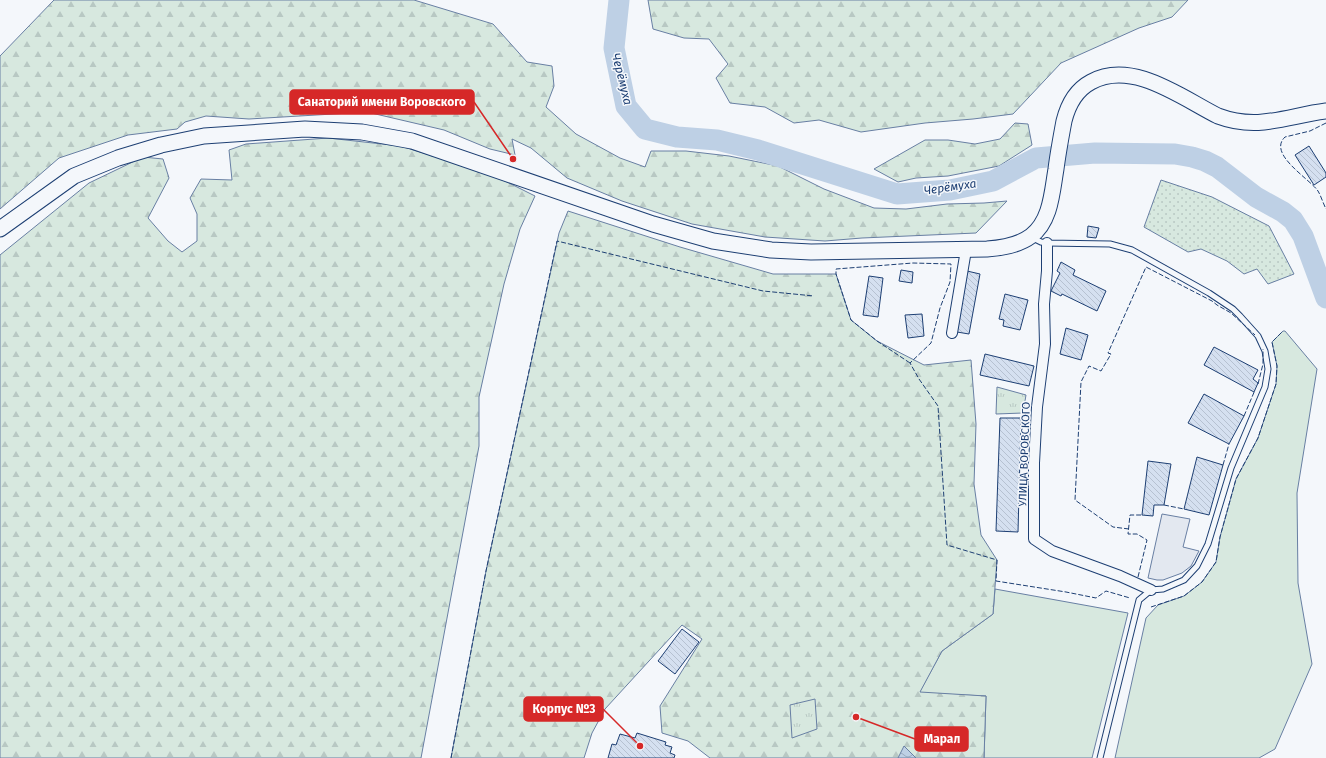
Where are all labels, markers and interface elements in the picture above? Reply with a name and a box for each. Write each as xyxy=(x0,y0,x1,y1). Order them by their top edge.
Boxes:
water label: Черёмуха xyxy=(609,52,635,106)
callout: Санаторий имени Воровского xyxy=(290,90,474,114)
text: Санаторий имени Воровского xyxy=(298,95,466,109)
water label: Черёмуха xyxy=(923,176,977,198)
street label: УЛИЦА ВОРОВСКОГО xyxy=(1016,402,1033,507)
callout: Корпус №3 xyxy=(524,697,603,721)
text: Корпус №3 xyxy=(533,702,595,716)
callout: Марал xyxy=(915,727,968,751)
text: Марал xyxy=(924,732,960,746)

